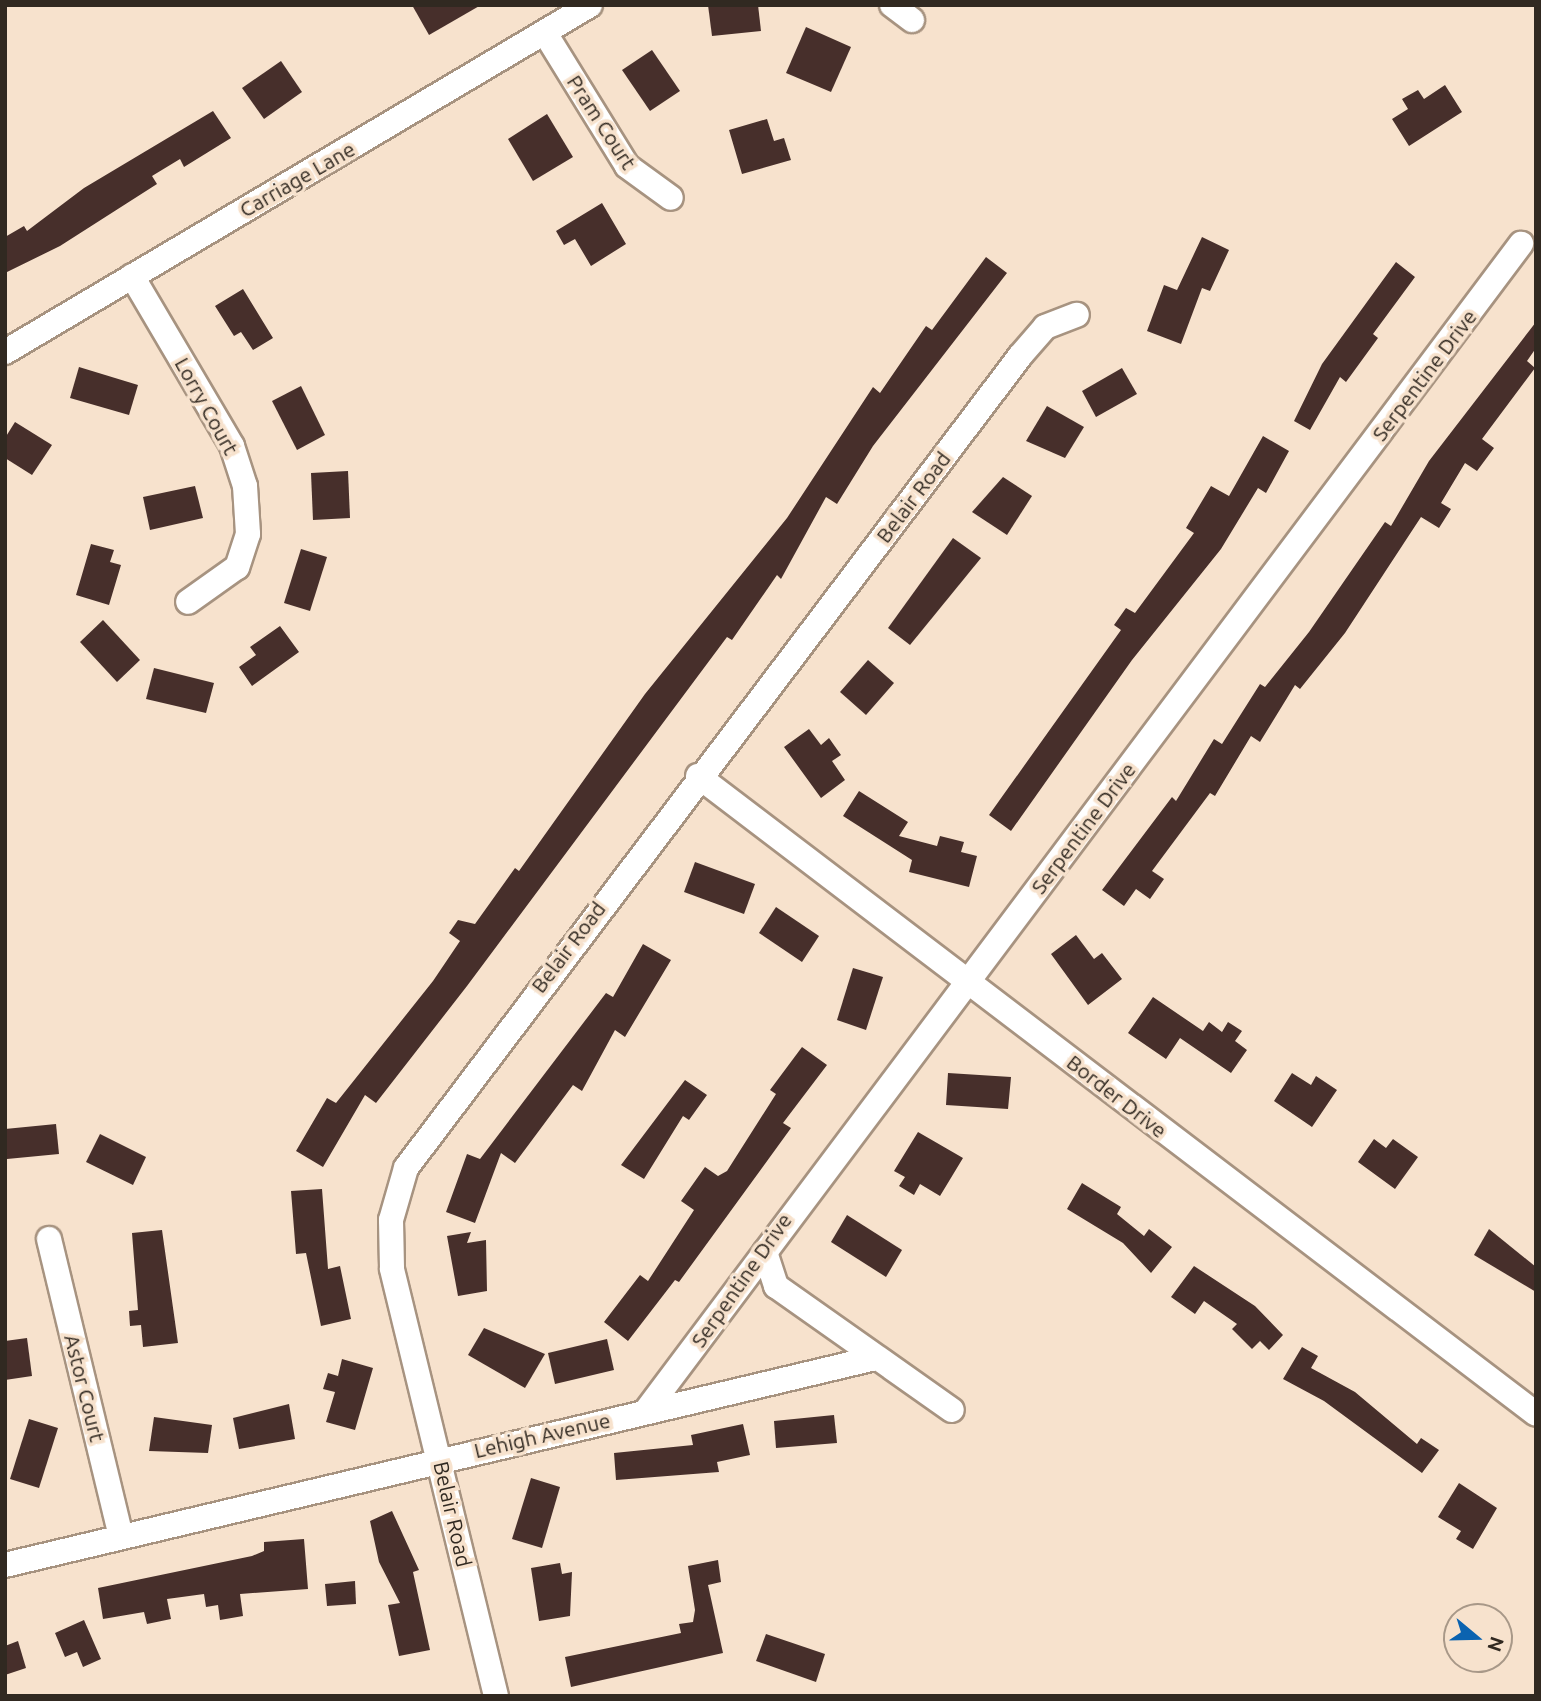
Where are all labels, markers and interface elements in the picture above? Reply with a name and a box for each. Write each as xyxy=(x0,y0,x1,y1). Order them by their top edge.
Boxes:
street label: Pram Court xyxy=(562,70,642,174)
street label: Carriage Lane xyxy=(235,136,359,222)
street label: Serpentine Drive xyxy=(1366,304,1482,446)
street label: Lorry Court xyxy=(170,353,244,459)
street label: Belair Road xyxy=(871,446,955,548)
street label: Serpentine Drive xyxy=(1025,757,1141,899)
street label: Belair Road xyxy=(526,896,610,998)
street label: Border Drive xyxy=(1062,1049,1172,1143)
street label: Serpentine Drive xyxy=(685,1208,797,1352)
street label: Astor Court xyxy=(60,1332,110,1444)
street label: Lehigh Avenue xyxy=(471,1407,613,1463)
street label: Belair Road xyxy=(429,1459,477,1569)
north arrow xyxy=(1443,1603,1513,1673)
text: N xyxy=(1483,1634,1509,1654)

